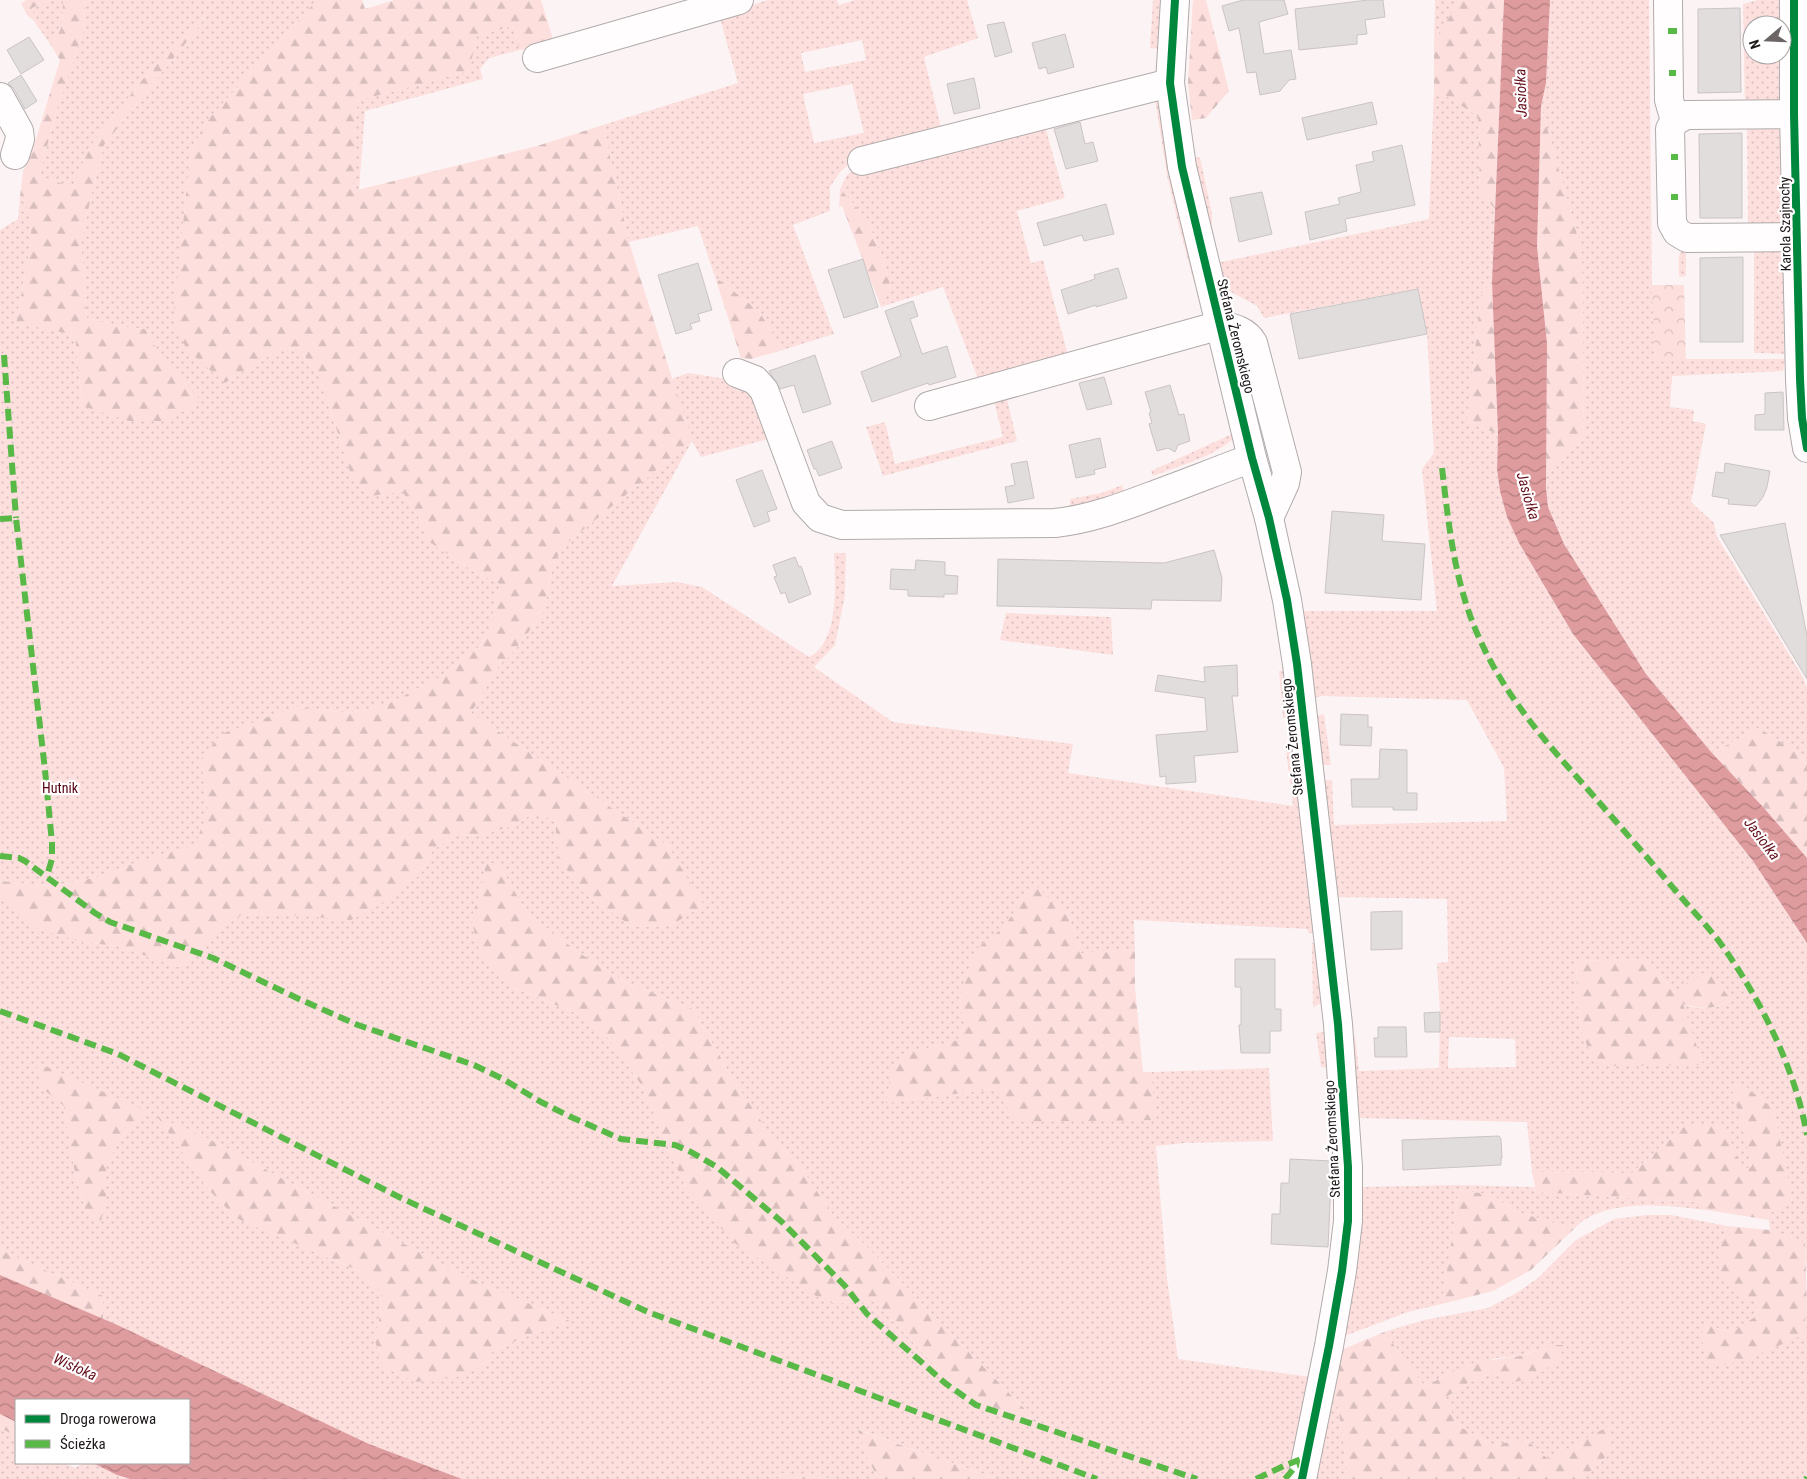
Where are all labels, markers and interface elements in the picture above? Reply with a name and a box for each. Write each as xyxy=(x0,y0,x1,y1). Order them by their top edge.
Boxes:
north arrow xyxy=(1742,15,1792,65)
text: N xyxy=(1746,38,1764,51)
water label: Jasiołka xyxy=(1511,68,1531,118)
street label: Karola Szajnochy xyxy=(1776,176,1794,272)
street label: Stefana Żeromskiego xyxy=(1214,277,1258,395)
water label: Jasiołka xyxy=(1513,470,1543,522)
street label: Stefana Żeromskiego xyxy=(1278,678,1306,796)
park label: Hutnik xyxy=(42,780,79,796)
water label: Jasiołka xyxy=(1740,814,1784,864)
street label: Stefana Żeromskiego xyxy=(1321,1080,1343,1198)
water label: Wisłoka xyxy=(51,1350,99,1384)
legend xyxy=(15,1399,190,1464)
text: Droga rowerowa xyxy=(60,1410,156,1428)
text: Ścieżka xyxy=(60,1435,106,1453)

